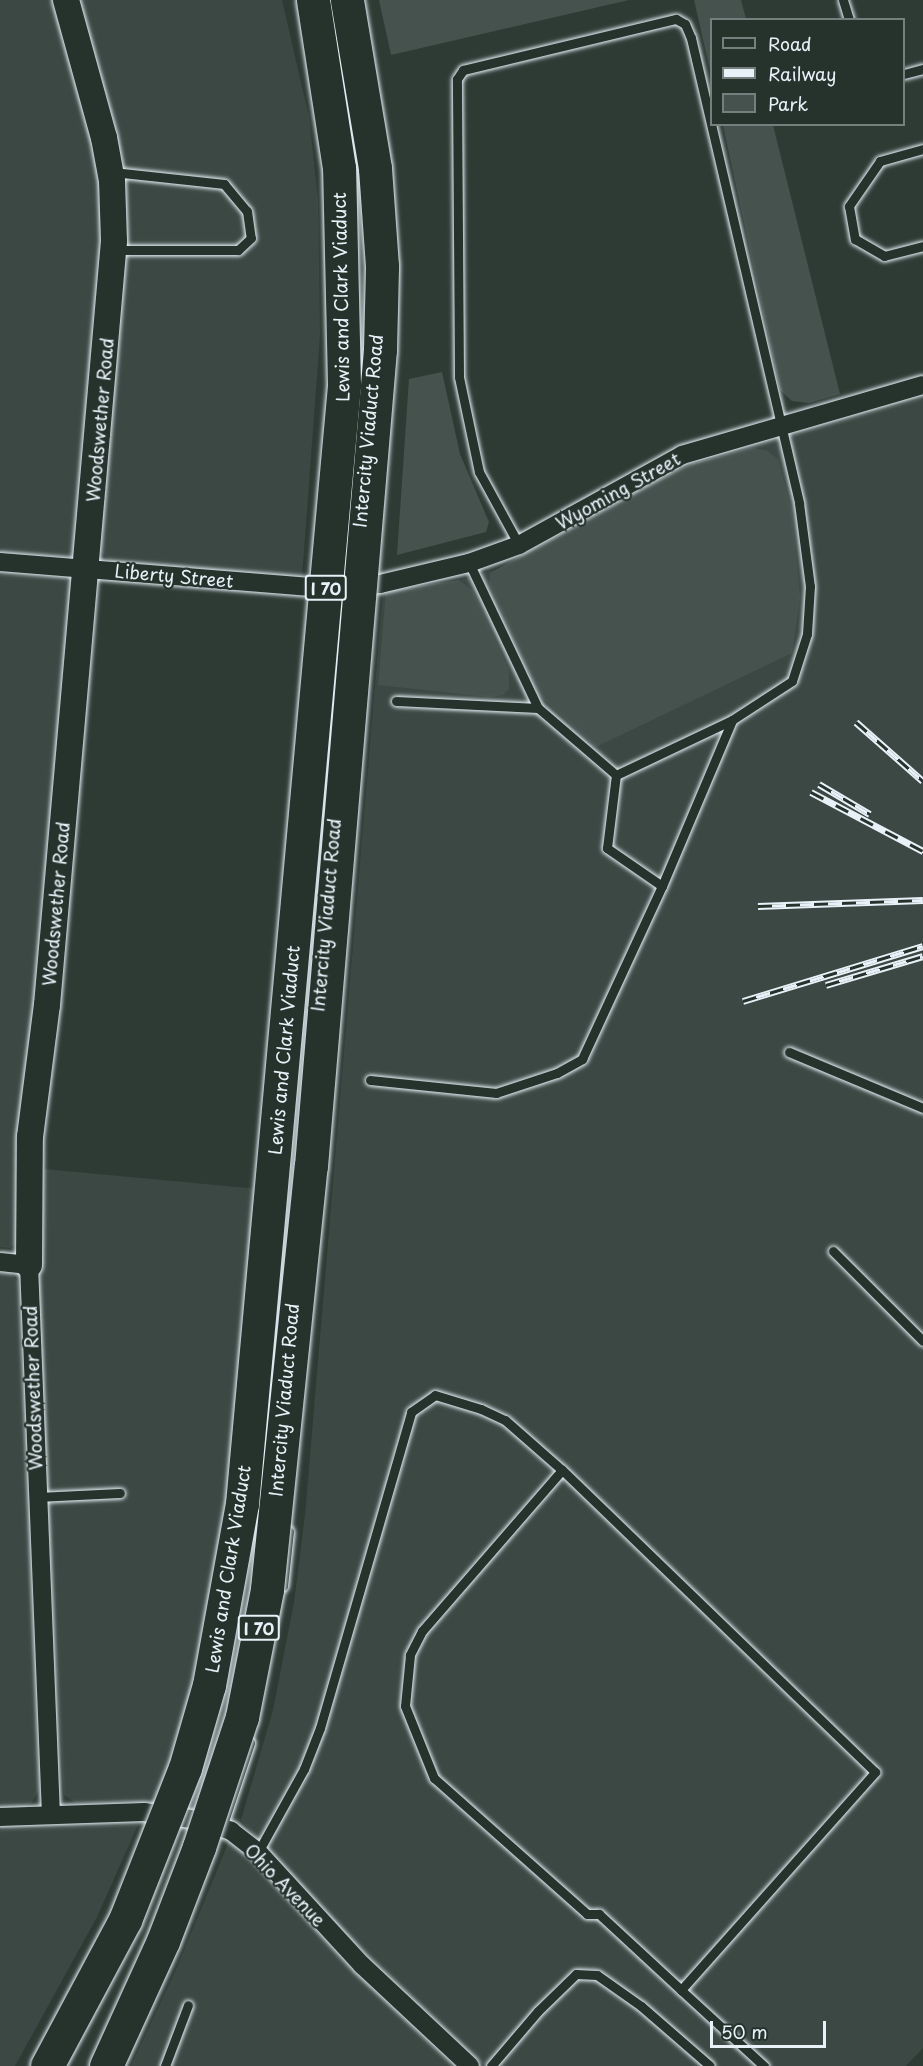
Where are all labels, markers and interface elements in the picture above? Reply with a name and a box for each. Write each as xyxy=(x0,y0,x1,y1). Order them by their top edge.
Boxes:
legend xyxy=(710,18,905,126)
text: Road xyxy=(768,30,812,57)
text: Railway xyxy=(768,60,836,87)
text: Park xyxy=(768,90,808,117)
street label: Lewis and Clark Viaduct xyxy=(328,191,354,403)
street label: Intercity Viaduct Road xyxy=(349,332,387,530)
street label: Woodswether Road xyxy=(82,337,118,503)
street label: Wyoming Street xyxy=(552,448,684,534)
street label: Liberty Street xyxy=(113,560,235,592)
road number: I 70 xyxy=(304,575,348,601)
street label: Intercity Viaduct Road xyxy=(307,816,345,1014)
street label: Woodswether Road xyxy=(38,821,74,987)
street label: Lewis and Clark Viaduct xyxy=(264,944,304,1156)
street label: Intercity Viaduct Road xyxy=(265,1301,303,1499)
street label: Woodswether Road xyxy=(19,1305,47,1471)
street label: Lewis and Clark Viaduct xyxy=(201,1463,255,1675)
road number: I 70 xyxy=(236,1615,282,1641)
street label: Ohio Avenue xyxy=(240,1839,330,1931)
scale bar xyxy=(713,2009,828,2047)
text: 50 m xyxy=(721,2018,768,2045)

